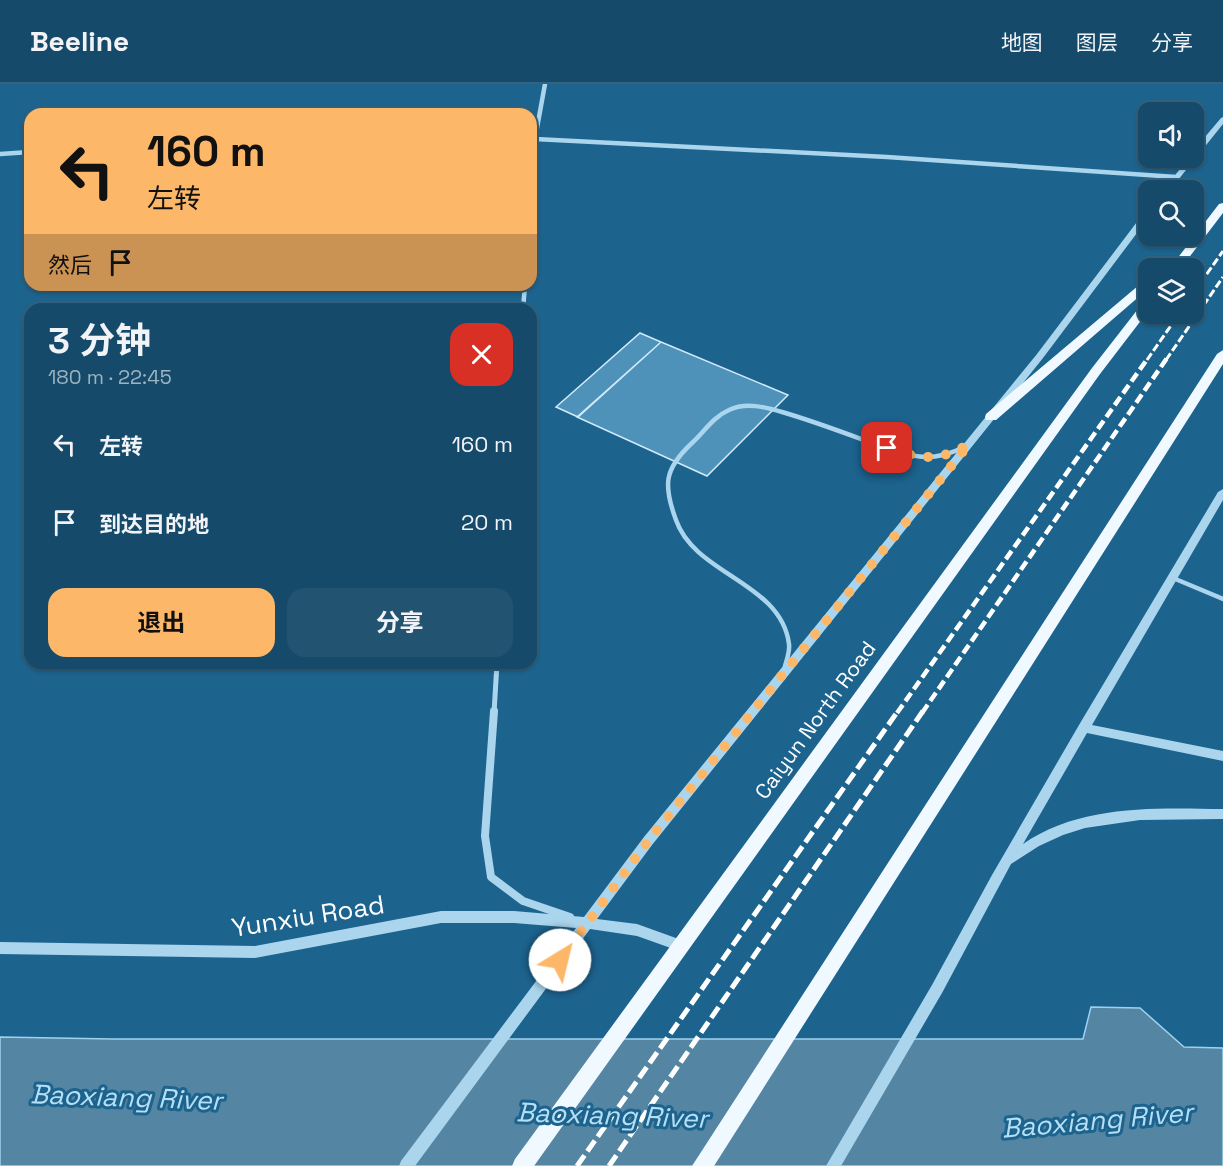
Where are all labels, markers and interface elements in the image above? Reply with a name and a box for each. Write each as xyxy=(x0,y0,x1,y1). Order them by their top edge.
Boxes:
text: Beeline xyxy=(30,23,129,59)
text: 地图 xyxy=(1001,29,1043,56)
text: 图层 xyxy=(1076,29,1118,56)
text: 分享 xyxy=(1151,29,1193,56)
map controls xyxy=(1138,102,1204,324)
button: sound xyxy=(1138,102,1204,168)
text: 160 m xyxy=(147,125,266,178)
icon: left xyxy=(48,132,126,210)
button: search xyxy=(1138,180,1204,246)
text: 左转 xyxy=(147,181,201,216)
icon: arrive xyxy=(104,246,137,279)
text: 然后 xyxy=(48,251,92,279)
button: layers xyxy=(1138,258,1204,324)
text: 3 分钟 xyxy=(48,318,151,364)
button: close xyxy=(450,323,513,386)
text: 180 m · 22:45 xyxy=(48,364,172,390)
pin xyxy=(861,422,912,473)
icon: left xyxy=(48,428,81,461)
text: 160 m xyxy=(452,430,513,458)
icon: arrive xyxy=(870,431,903,464)
text: 左转 xyxy=(99,432,143,460)
icon: arrive xyxy=(48,506,81,539)
text: 20 m xyxy=(461,508,513,536)
text: 到达目的地 xyxy=(99,510,209,538)
button: 退出 xyxy=(48,588,275,657)
button: 分享 xyxy=(287,588,513,657)
street label: Caiyun North Road xyxy=(749,636,881,804)
street label: Yunxiu Road xyxy=(229,887,387,945)
position arrow xyxy=(528,928,592,992)
water label: Baoxiang River xyxy=(30,1076,225,1118)
water label: Baoxiang River xyxy=(516,1094,711,1136)
water label: Baoxiang River xyxy=(1000,1094,1197,1146)

